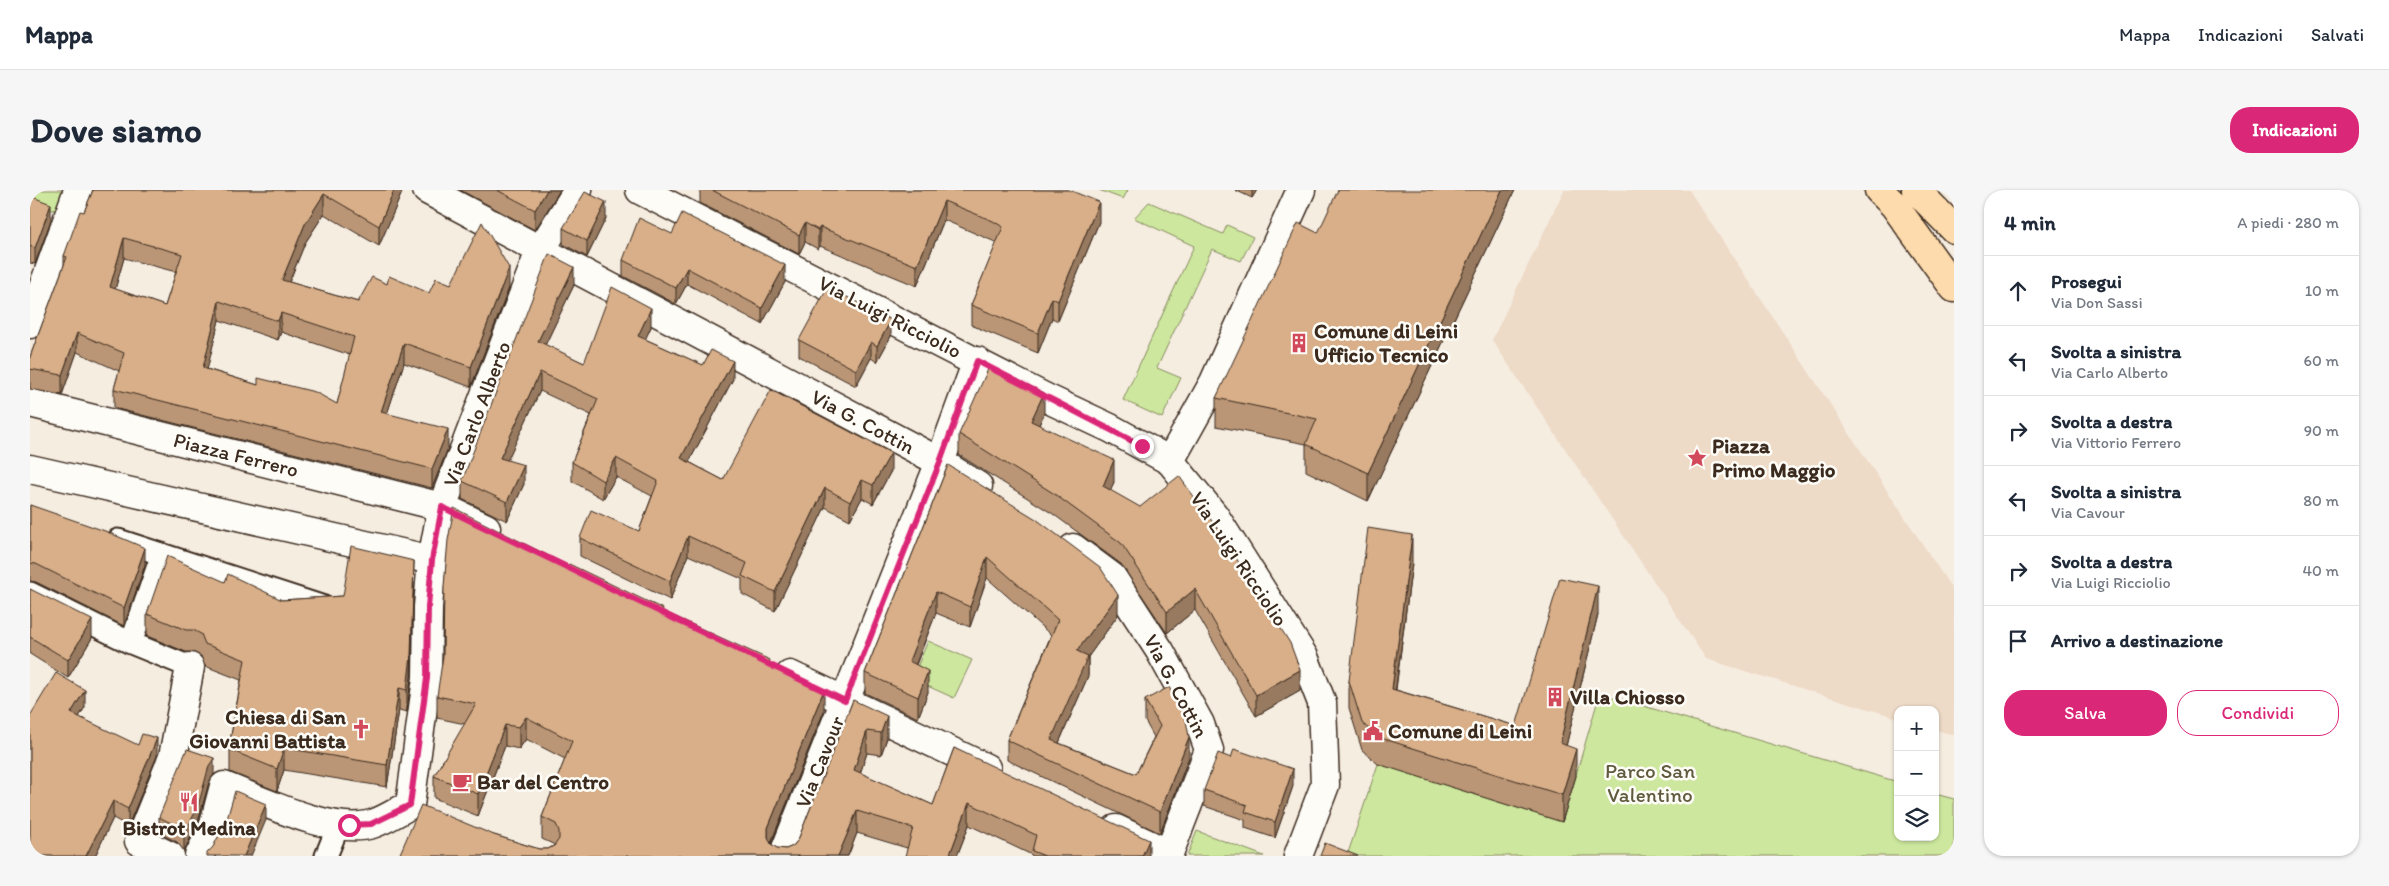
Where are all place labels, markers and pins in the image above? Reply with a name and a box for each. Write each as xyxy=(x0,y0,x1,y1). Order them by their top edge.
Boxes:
place label: Comune di Leini Ufficio Tecnico xyxy=(1314,318,1458,367)
building icon: Comune di Leini Ufficio Tecnico xyxy=(1288,332,1310,354)
place label: Piazza Primo Maggio xyxy=(1712,433,1836,483)
place icon: Piazza Primo Maggio xyxy=(1686,447,1708,469)
place label: Villa Chiosso xyxy=(1570,684,1685,709)
building icon: Villa Chiosso xyxy=(1544,686,1566,708)
place label: Chiesa di San Giovanni Battista xyxy=(189,704,347,753)
church icon: Chiesa di San Giovanni Battista xyxy=(350,718,372,740)
place label: Comune di Leini xyxy=(1388,718,1532,743)
public building icon: Comune di Leini xyxy=(1362,720,1384,742)
place label: Bar del Centro xyxy=(477,769,609,794)
cafe icon: Bar del Centro xyxy=(451,771,473,793)
restaurant icon: Bistrot Medina xyxy=(178,791,200,813)
place label: Bistrot Medina xyxy=(122,815,256,840)

